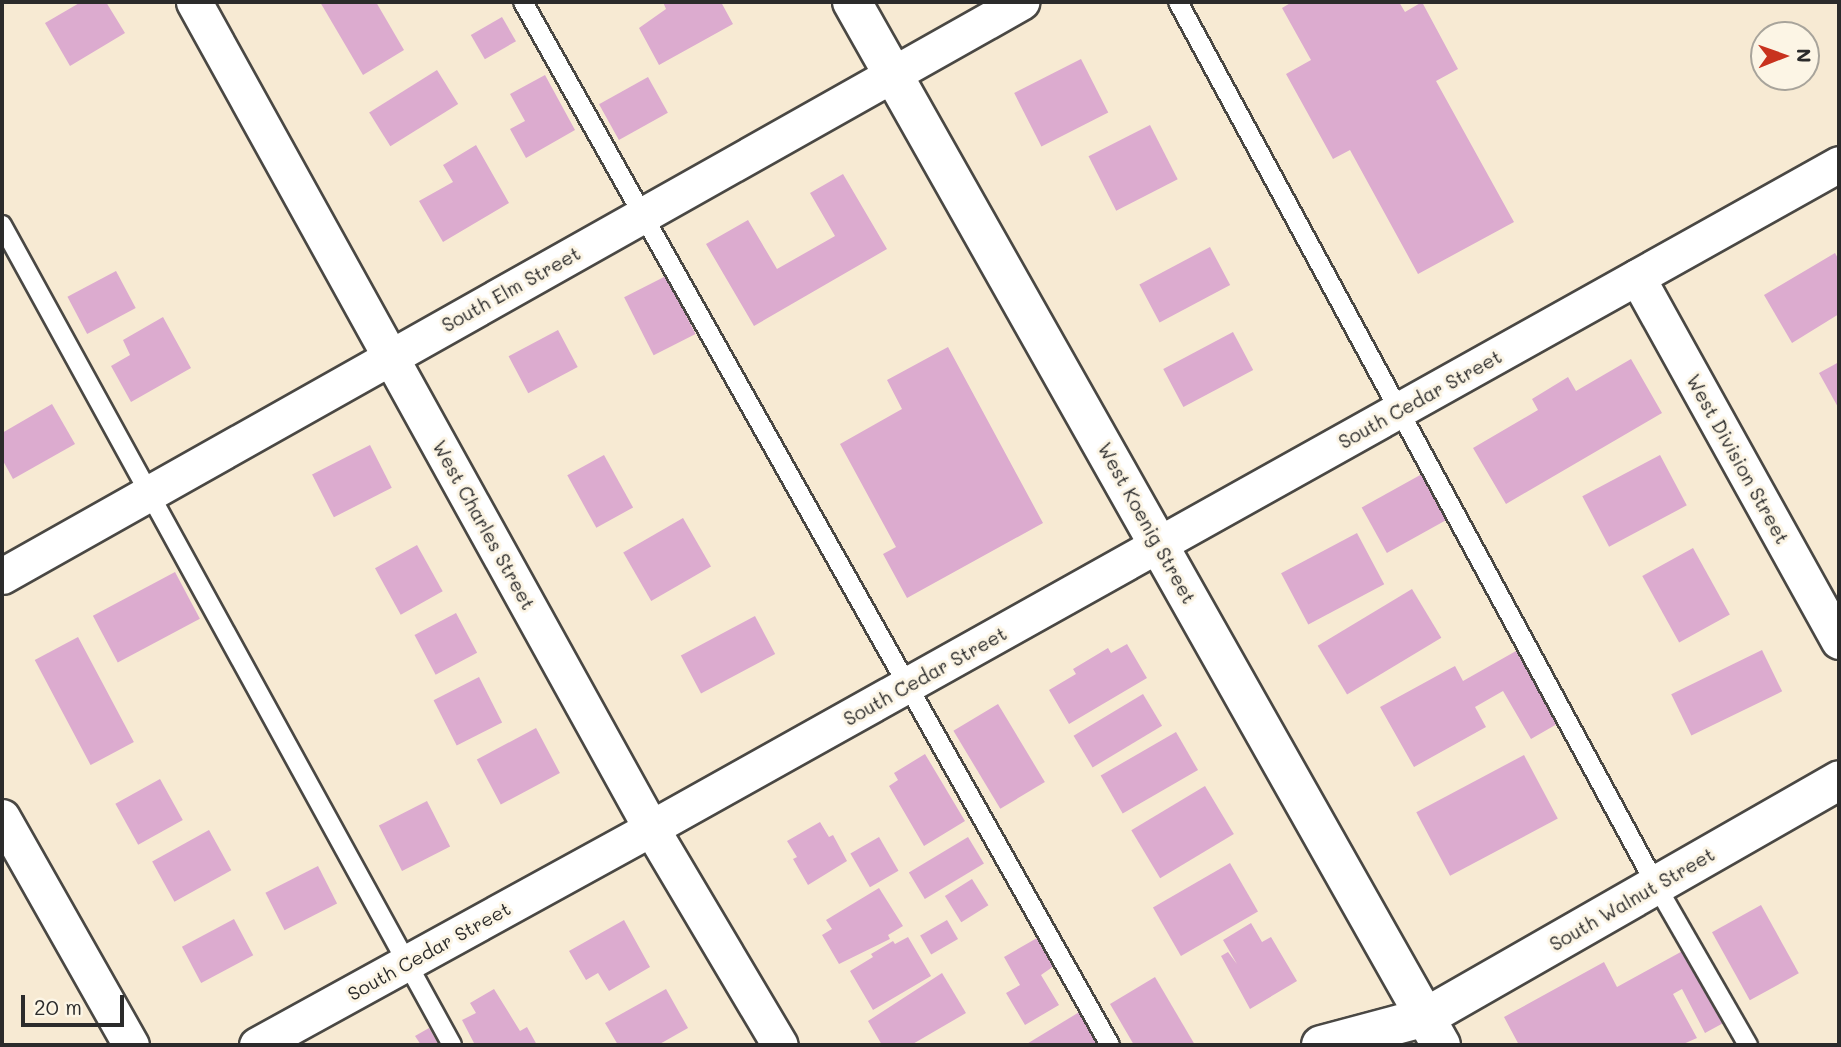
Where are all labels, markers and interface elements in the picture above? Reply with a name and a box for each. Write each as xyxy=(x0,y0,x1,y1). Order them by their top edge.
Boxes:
north arrow xyxy=(1750,21,1820,91)
text: N xyxy=(1792,48,1817,63)
street label: South Elm Street xyxy=(438,241,584,337)
street label: South Cedar Street xyxy=(1335,345,1505,453)
street label: West Division Street xyxy=(1682,370,1794,548)
street label: West Charles Street xyxy=(428,436,540,614)
street label: West Koenig Street xyxy=(1093,438,1201,608)
street label: South Cedar Street xyxy=(840,622,1010,730)
street label: South Walnut Street xyxy=(1545,842,1719,956)
street label: South Cedar Street xyxy=(344,897,514,1005)
scale bar xyxy=(24,981,128,1025)
text: 20 m xyxy=(34,993,82,1020)

